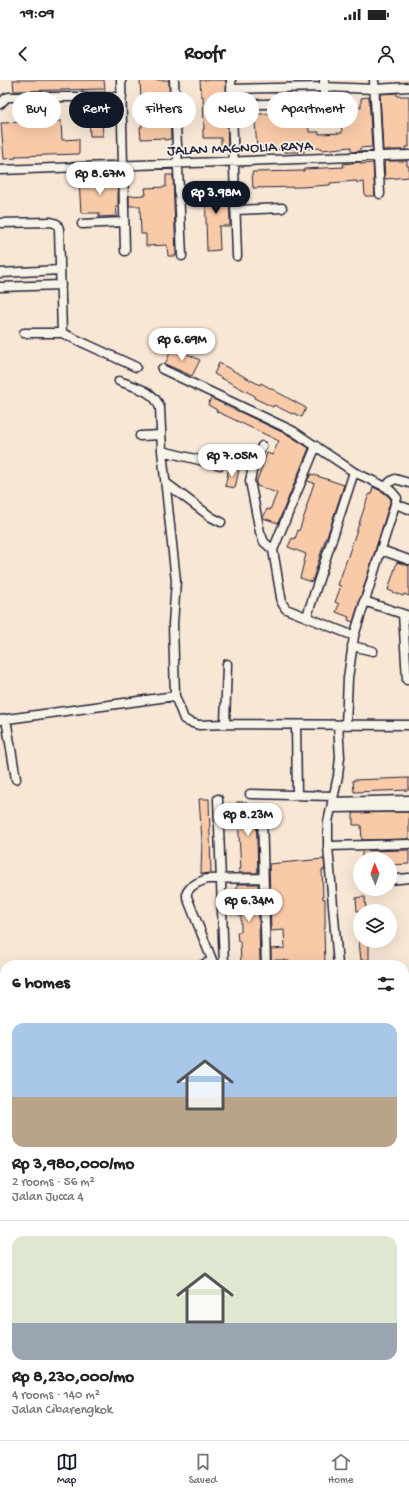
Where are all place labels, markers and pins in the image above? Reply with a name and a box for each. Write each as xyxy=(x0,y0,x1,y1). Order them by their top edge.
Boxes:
pin: Rp 8.67M xyxy=(59,162,141,196)
pin: Rp 3.98M xyxy=(175,181,257,215)
pin: Rp 6.69M xyxy=(141,328,223,362)
pin: Rp 7.05M xyxy=(191,444,273,478)
pin: Rp 8.23M xyxy=(207,803,289,837)
pin: Rp 6.34M xyxy=(208,889,290,923)

